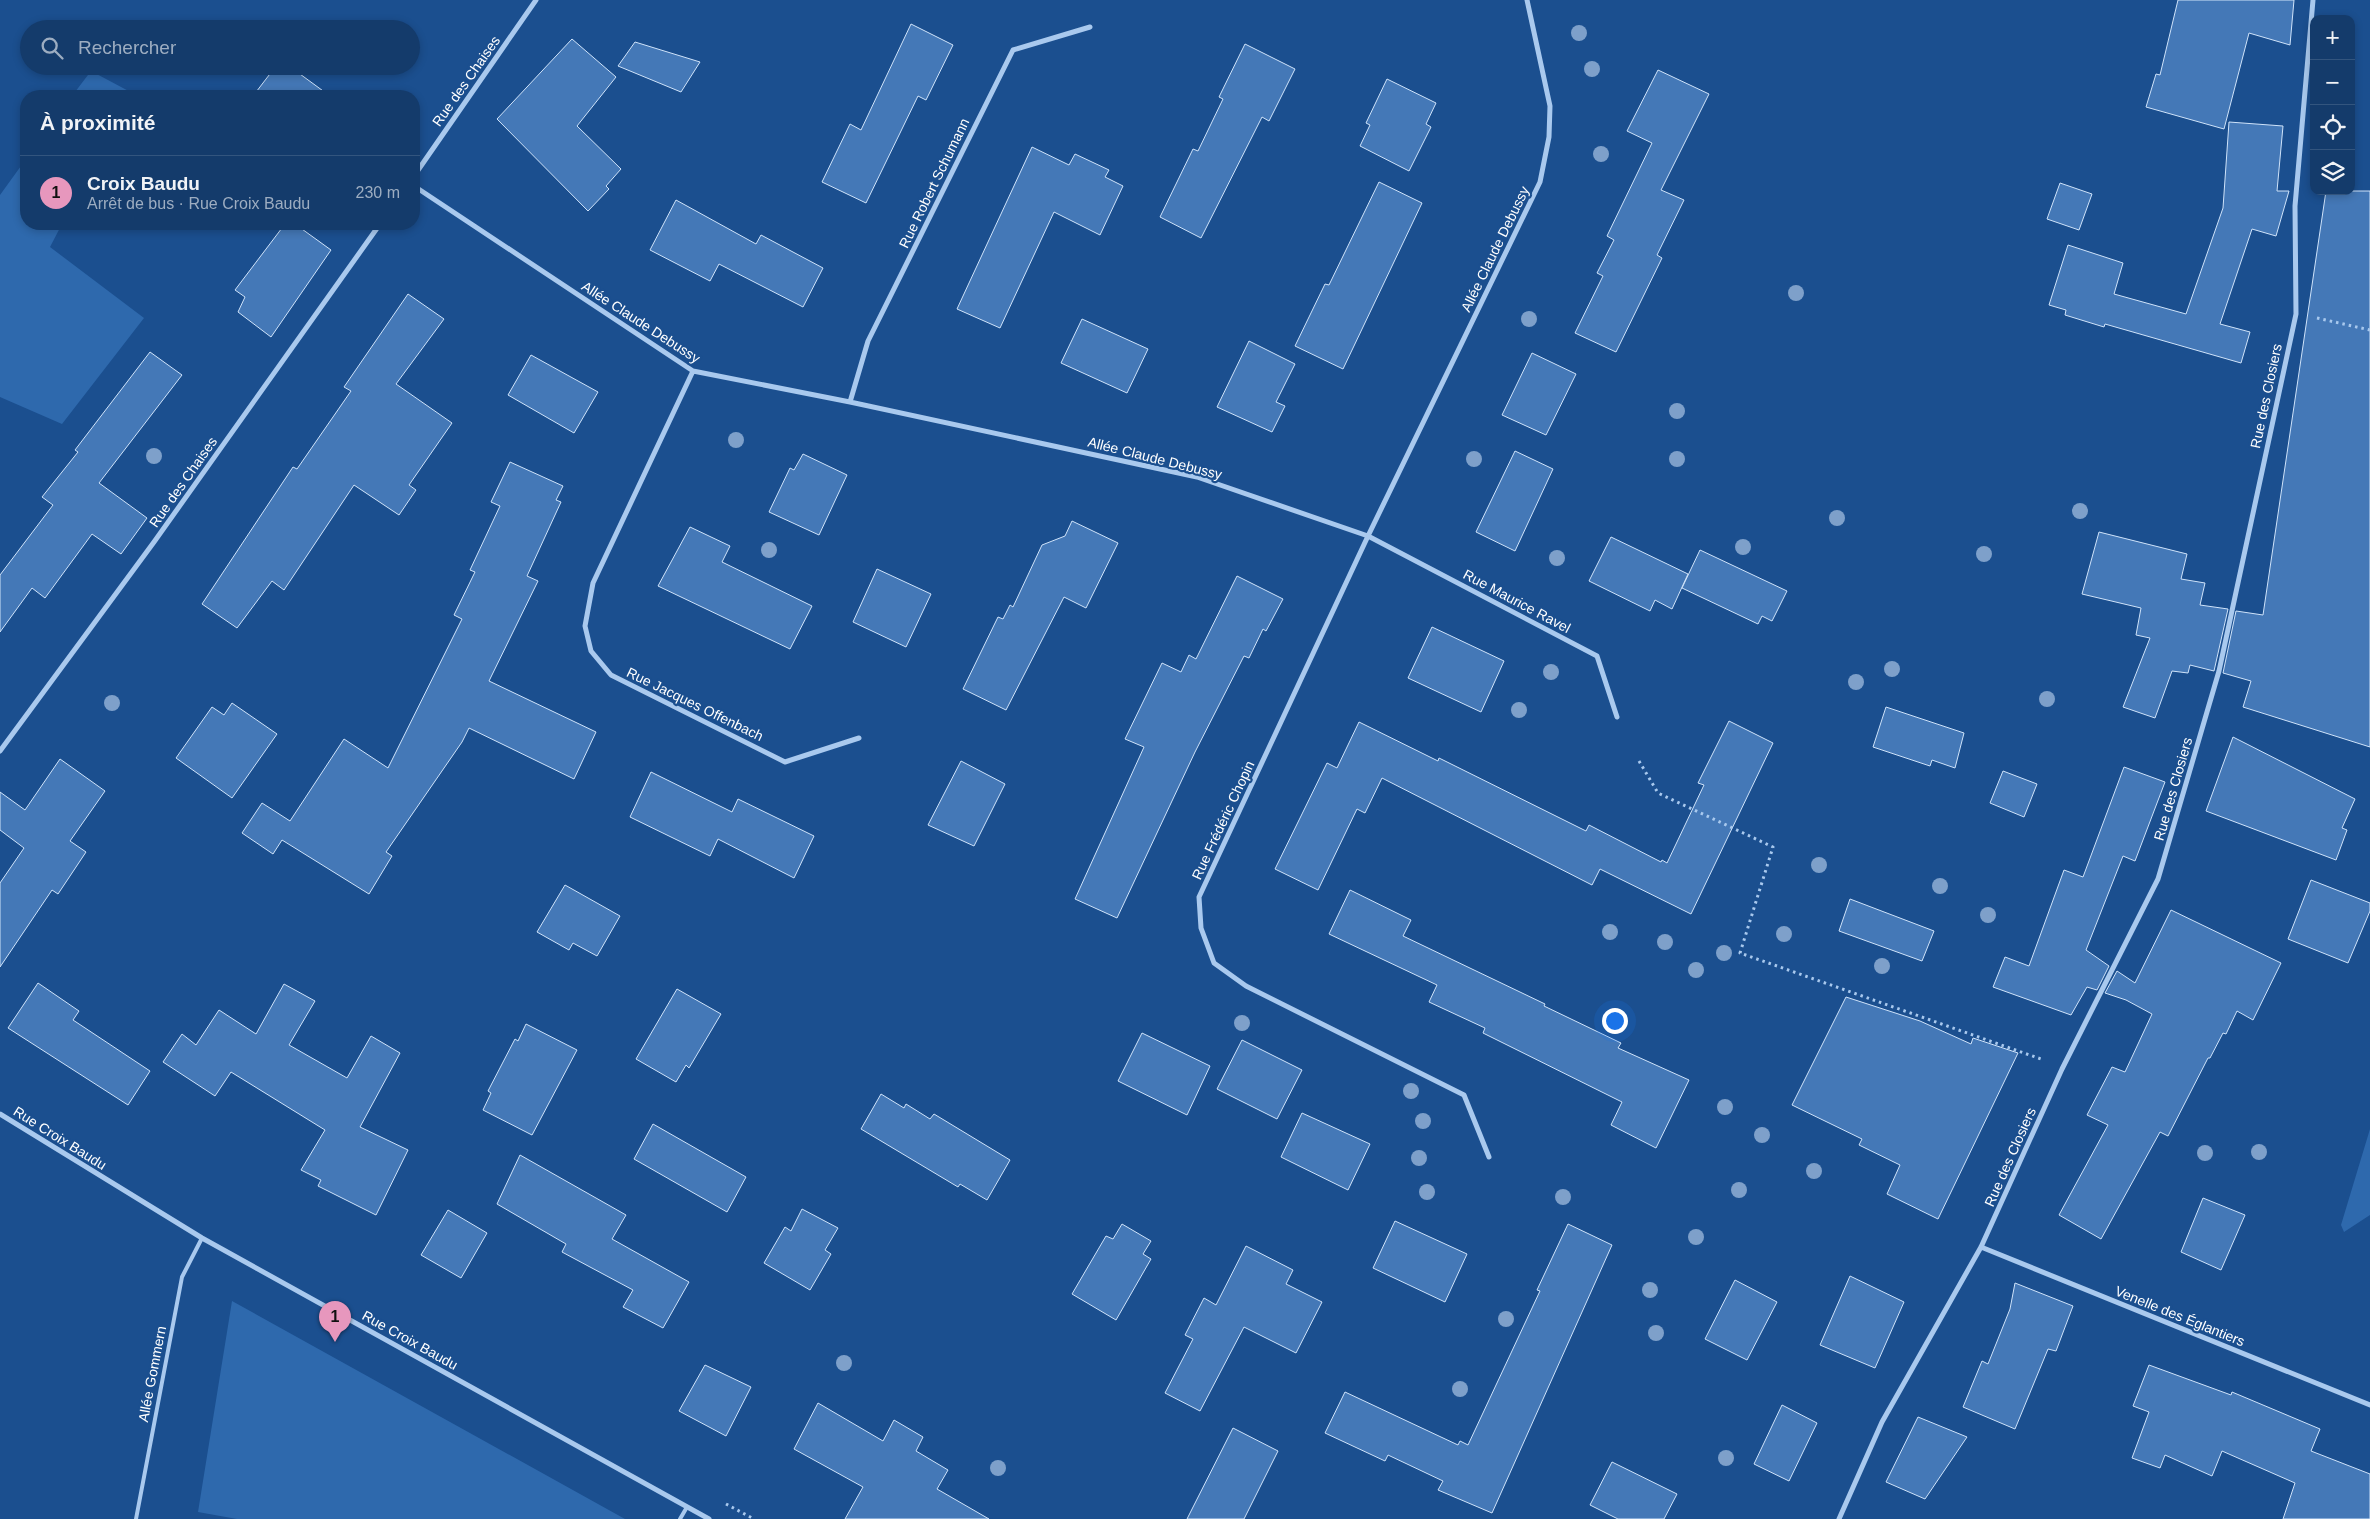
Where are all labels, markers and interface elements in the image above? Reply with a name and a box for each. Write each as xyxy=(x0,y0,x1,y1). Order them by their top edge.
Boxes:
map controls xyxy=(2310,15,2355,195)
button: + xyxy=(2310,15,2355,60)
search box xyxy=(20,20,420,75)
street label: Rue des Chaises xyxy=(429,33,503,129)
icon: search xyxy=(38,34,66,62)
text: Rechercher xyxy=(78,37,176,58)
button: − xyxy=(2310,60,2355,105)
button: locate xyxy=(2310,105,2355,150)
text: À proximité xyxy=(40,111,156,134)
street label: Rue Robert Schumann xyxy=(896,115,972,251)
button: layers xyxy=(2310,150,2355,195)
text: Croix Baudu xyxy=(87,173,200,194)
text: 1 xyxy=(52,184,60,201)
text: 230 m xyxy=(356,184,400,201)
street label: Allée Claude Debussy xyxy=(1458,184,1532,314)
text: Arrêt de bus · Rue Croix Baudu xyxy=(87,195,310,212)
street label: Allée Claude Debussy xyxy=(579,278,703,366)
street label: Rue des Closiers xyxy=(2247,342,2285,450)
street label: Rue des Chaises xyxy=(146,434,220,530)
street label: Allée Claude Debussy xyxy=(1086,434,1224,482)
street label: Rue Maurice Ravel xyxy=(1461,566,1573,636)
street label: Rue Jacques Offenbach xyxy=(624,664,766,744)
street label: Rue des Closiers xyxy=(2151,736,2195,842)
street label: Rue Frédéric Chopin xyxy=(1188,758,1258,882)
your location xyxy=(1602,1008,1628,1034)
street label: Rue Croix Baudu xyxy=(11,1103,109,1173)
street label: Rue des Closiers xyxy=(1981,1105,2039,1209)
street label: Venelle des Églantiers xyxy=(2113,1283,2247,1349)
pin: 1 xyxy=(319,1301,351,1342)
street label: Rue Croix Baudu xyxy=(359,1307,461,1373)
street label: Allée Gommern xyxy=(135,1325,169,1423)

